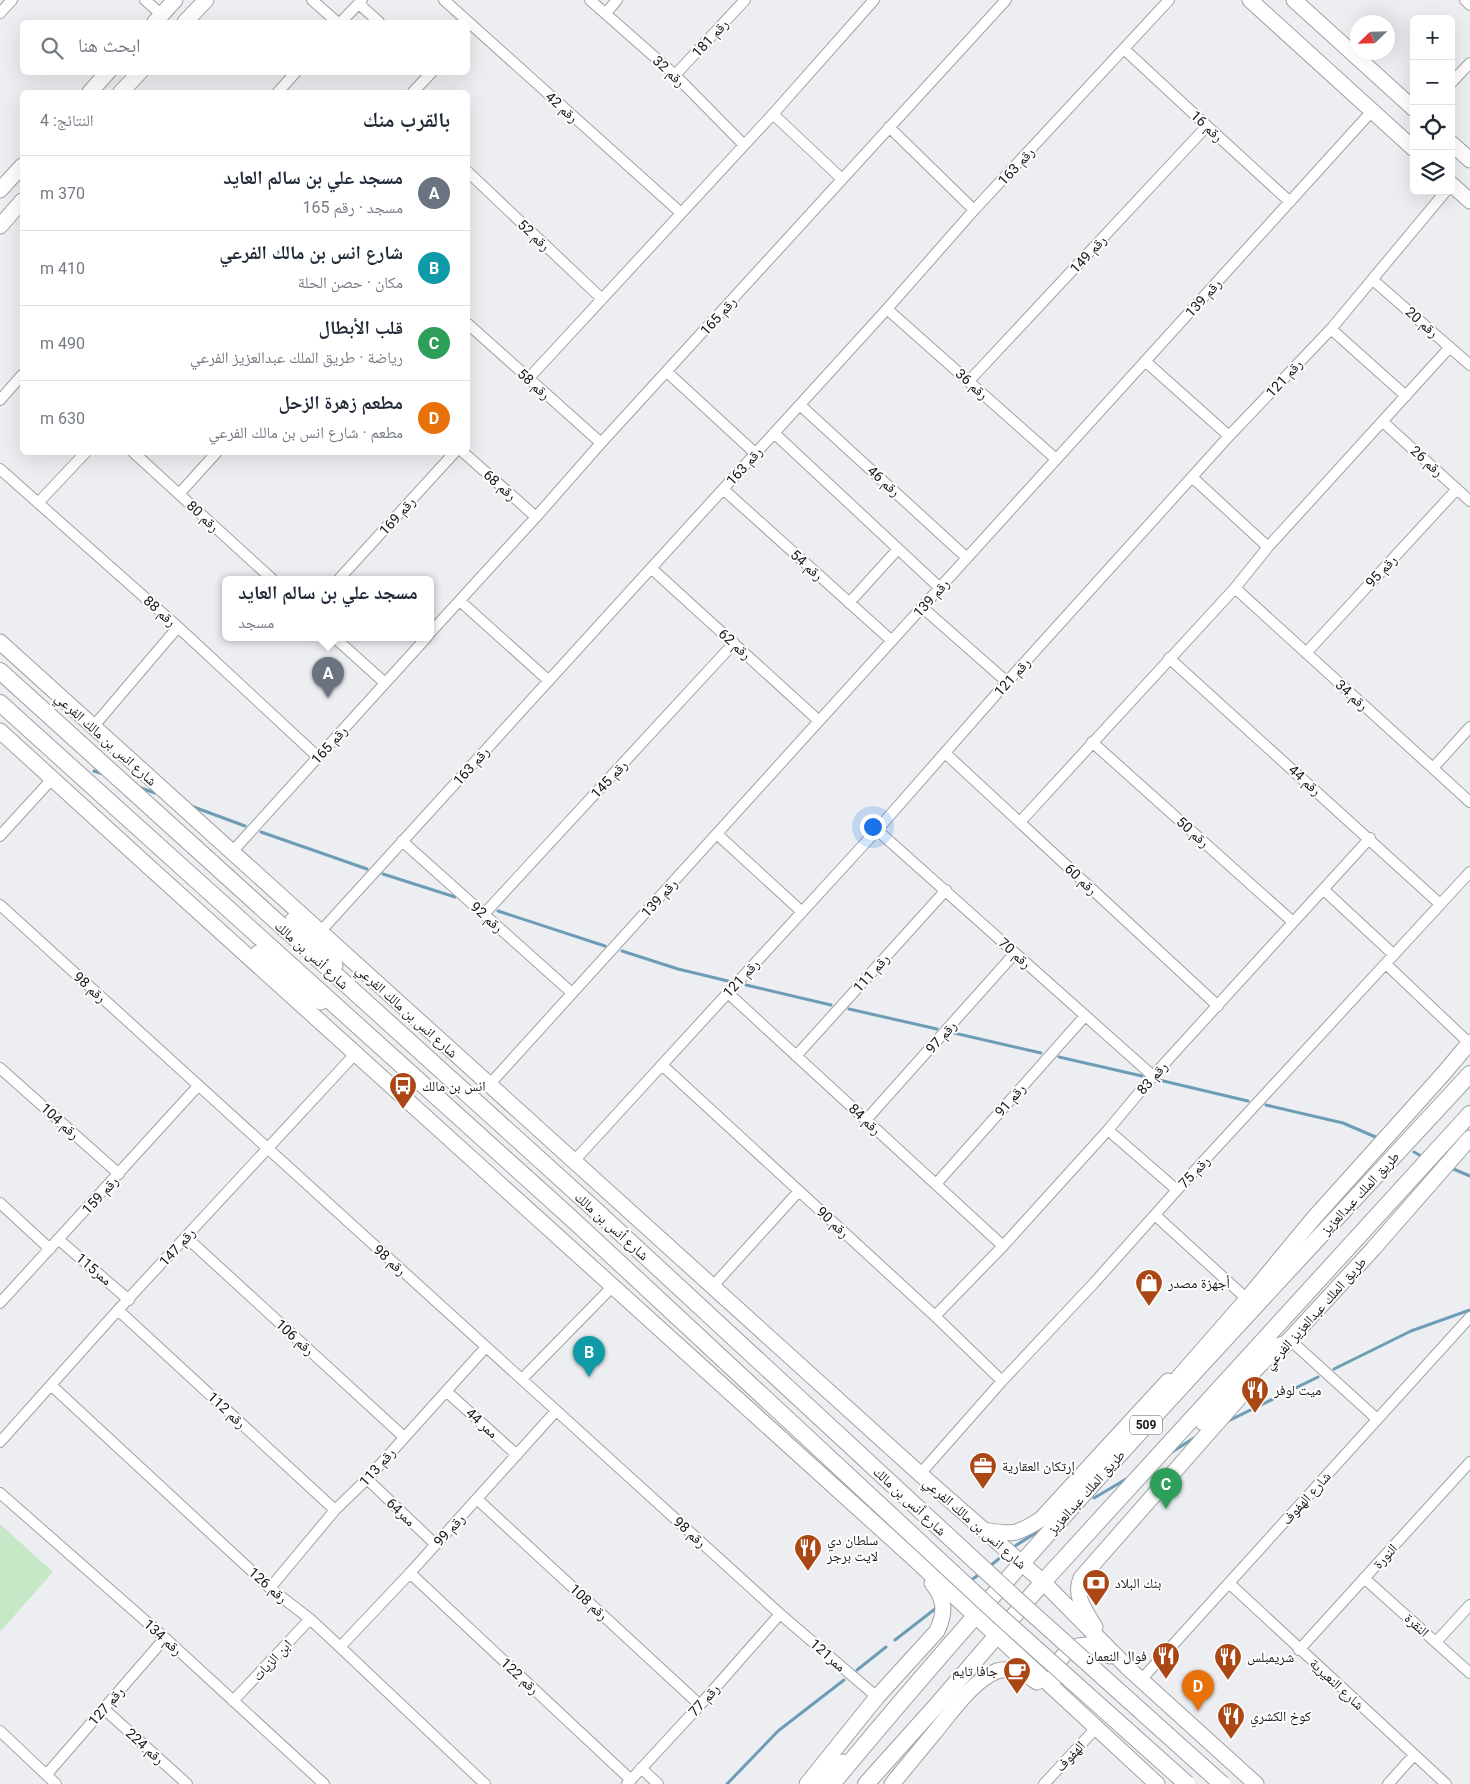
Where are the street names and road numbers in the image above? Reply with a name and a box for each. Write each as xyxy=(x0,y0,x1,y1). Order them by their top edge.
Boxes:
street label: رقم 181 xyxy=(689,16,733,62)
street label: رقم 32 xyxy=(648,52,688,91)
street label: رقم 42 xyxy=(541,88,581,127)
street label: رقم 16 xyxy=(1186,107,1226,146)
street label: رقم 163 xyxy=(995,144,1039,190)
street label: رقم 52 xyxy=(513,216,553,255)
street label: رقم 149 xyxy=(1067,232,1111,278)
street label: رقم 139 xyxy=(1182,276,1226,322)
street label: رقم 165 xyxy=(697,294,741,340)
street label: رقم 20 xyxy=(1401,304,1442,342)
street label: رقم 121 xyxy=(1263,356,1307,402)
street label: رقم 58 xyxy=(513,365,553,404)
street label: رقم 36 xyxy=(951,365,991,404)
street label: رقم 26 xyxy=(1406,442,1446,481)
street label: رقم 163 xyxy=(723,444,767,490)
street label: رقم 46 xyxy=(863,462,903,501)
street label: رقم 68 xyxy=(479,467,520,505)
street label: رقم 169 xyxy=(376,494,420,540)
street label: رقم 80 xyxy=(182,497,222,536)
street label: رقم 54 xyxy=(786,546,826,585)
street label: رقم 95 xyxy=(1362,552,1401,592)
street label: رقم 139 xyxy=(910,576,954,622)
street label: رقم 88 xyxy=(139,592,179,631)
street label: رقم 62 xyxy=(714,625,754,664)
street label: رقم 121 xyxy=(991,655,1035,701)
street label: رقم 34 xyxy=(1331,676,1371,715)
street label: شارع انس بن مالك الفرعي xyxy=(50,689,160,791)
street label: رقم 165 xyxy=(308,723,352,769)
street label: رقم 163 xyxy=(450,744,494,790)
street label: رقم 145 xyxy=(588,757,632,803)
street label: رقم 44 xyxy=(1284,761,1324,800)
street label: رقم 50 xyxy=(1172,813,1212,852)
street label: رقم 60 xyxy=(1060,860,1100,899)
street label: رقم 139 xyxy=(638,876,682,922)
street label: رقم 92 xyxy=(466,898,506,937)
street label: شارع أنس بن مالك xyxy=(270,918,352,994)
street label: رقم 70 xyxy=(994,934,1034,973)
street label: رقم 111 xyxy=(850,951,894,997)
street label: رقم 121 xyxy=(720,956,764,1002)
street label: شارع انس بن مالك الفرعي xyxy=(351,961,461,1063)
street label: رقم 98 xyxy=(69,968,109,1007)
street label: رقم 97 xyxy=(922,1018,961,1058)
street label: رقم 83 xyxy=(1134,1058,1172,1099)
street label: رقم 91 xyxy=(992,1080,1030,1121)
street label: رقم 104 xyxy=(36,1100,82,1144)
street label: رقم 84 xyxy=(844,1100,884,1139)
street label: طريق الملك عبدالعزيز xyxy=(1317,1148,1404,1240)
street label: رقم 75 xyxy=(1175,1153,1214,1193)
street label: رقم 159 xyxy=(79,1173,123,1219)
street label: شارع أنس بن مالك xyxy=(570,1189,652,1265)
street label: رقم 90 xyxy=(812,1203,852,1242)
street label: رقم 147 xyxy=(156,1225,200,1271)
street label: رقم 98 xyxy=(369,1241,409,1280)
street label: ممر115 xyxy=(72,1250,115,1289)
street label: طريق الملك عبدالعزيز الفرعي xyxy=(1261,1254,1372,1375)
street label: رقم 106 xyxy=(271,1316,317,1360)
street label: رقم 112 xyxy=(203,1389,249,1433)
street label: ممر 44 xyxy=(462,1405,501,1442)
road number: 509 xyxy=(1130,1416,1162,1434)
street label: رقم 113 xyxy=(356,1445,400,1491)
street label: طريق الملك عبدالعزيز xyxy=(1043,1447,1129,1539)
street label: شارع أنس بن مالك xyxy=(869,1463,950,1540)
street label: شارع الهفوف xyxy=(1278,1468,1335,1529)
street label: شارع انس بن مالك الفرعي xyxy=(918,1474,1030,1575)
street label: ممر64 xyxy=(383,1495,419,1530)
street label: رقم 99 xyxy=(430,1511,469,1551)
street label: رقم 98 xyxy=(669,1513,709,1552)
street label: النورة xyxy=(1370,1540,1401,1572)
street label: رقم 126 xyxy=(244,1564,291,1608)
street label: رقم 108 xyxy=(565,1581,611,1625)
street label: النقرة xyxy=(1401,1610,1432,1641)
street label: رقم 134 xyxy=(139,1616,185,1660)
street label: ممر121 xyxy=(806,1635,849,1675)
street label: ابن الزيات xyxy=(249,1636,296,1684)
street label: رقم 122 xyxy=(496,1655,542,1699)
street label: شارع النعيرية xyxy=(1305,1655,1367,1715)
street label: رقم 77 xyxy=(685,1681,724,1721)
street label: رقم 127 xyxy=(85,1683,129,1730)
street label: رقم 224 xyxy=(121,1725,167,1769)
street label: الهفوف xyxy=(1052,1738,1089,1775)

